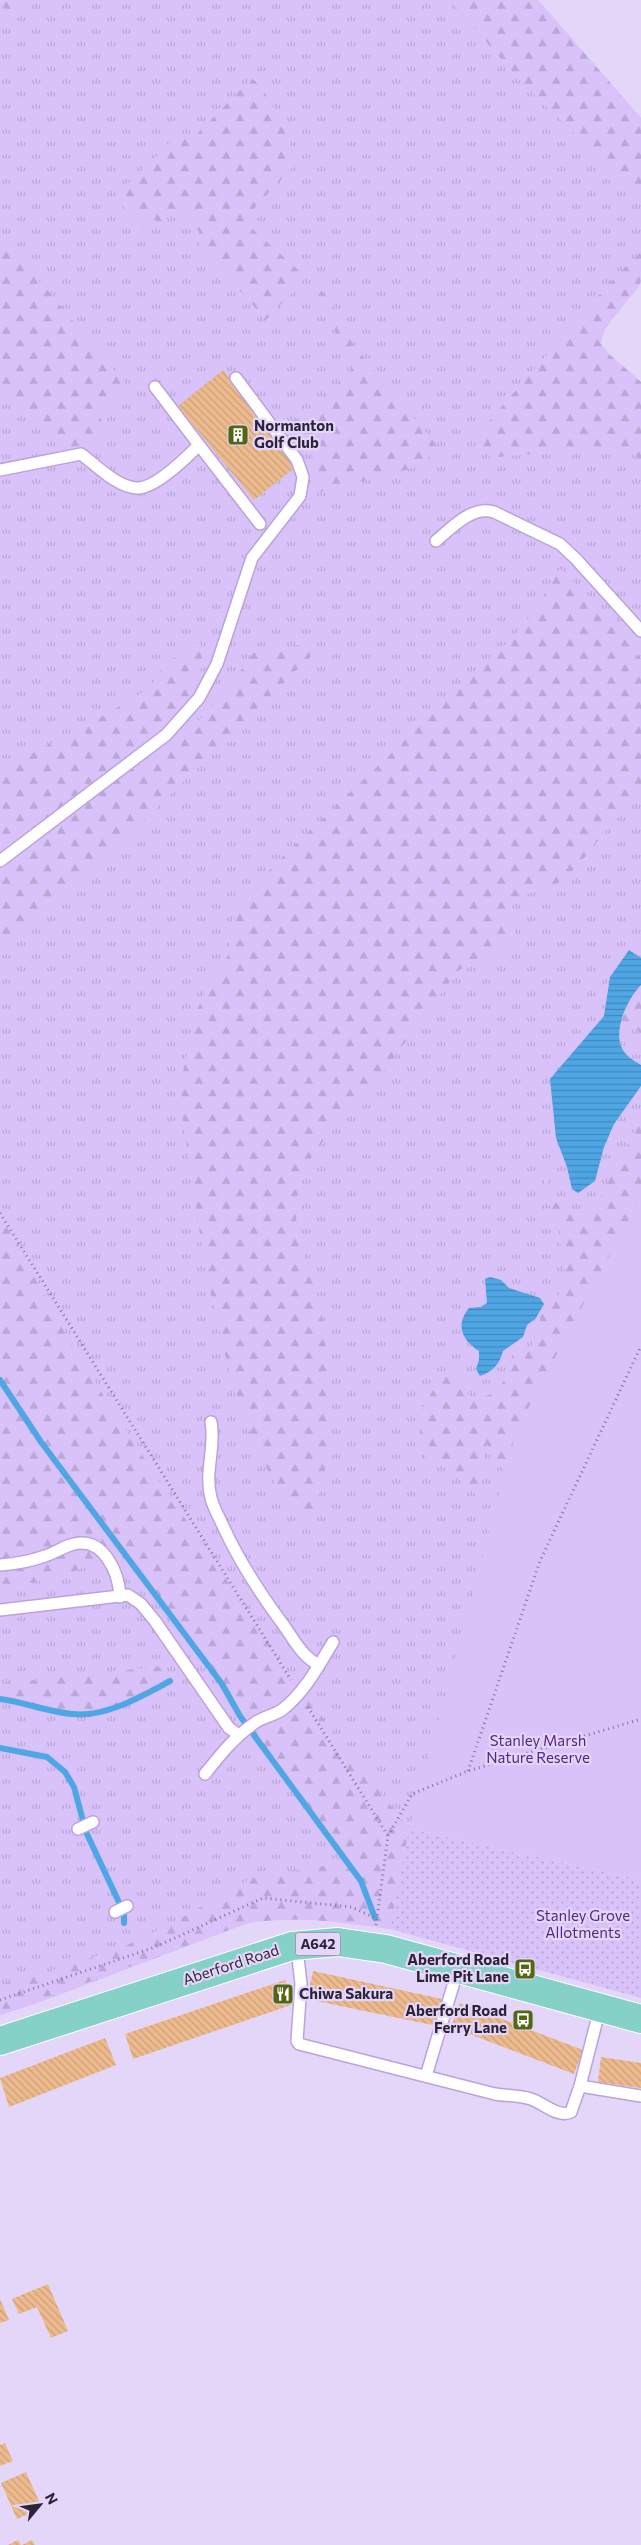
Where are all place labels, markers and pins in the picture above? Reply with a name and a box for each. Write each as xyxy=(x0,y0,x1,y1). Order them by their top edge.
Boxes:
place label: Normanton Golf Club xyxy=(254,416,334,451)
building icon: Normanton Golf Club xyxy=(226,423,250,447)
place label: Aberford Road Lime Pit Lane xyxy=(407,1950,509,1985)
bus stop icon: Aberford Road Lime Pit Lane xyxy=(513,1957,537,1981)
restaurant icon: Chiwa Sakura xyxy=(271,1982,295,2006)
place label: Chiwa Sakura xyxy=(299,1984,393,2002)
place label: Aberford Road Ferry Lane xyxy=(405,2001,507,2036)
bus stop icon: Aberford Road Ferry Lane xyxy=(511,2008,535,2032)

